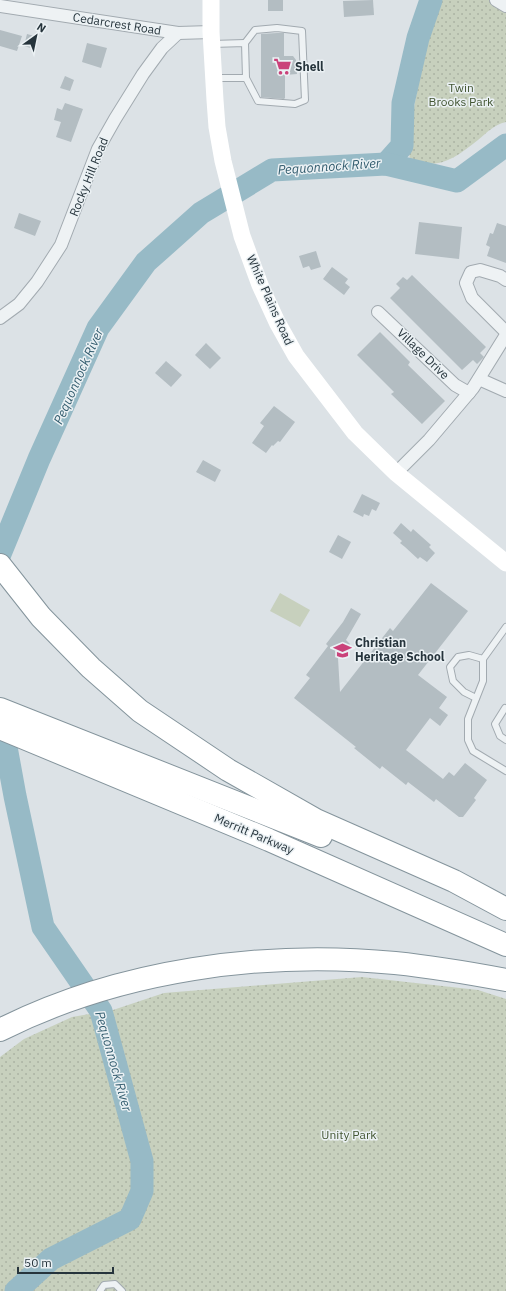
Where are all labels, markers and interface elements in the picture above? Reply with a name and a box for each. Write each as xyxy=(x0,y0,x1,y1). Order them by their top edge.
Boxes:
street label: Cedarcrest Road xyxy=(72,9,162,38)
north arrow xyxy=(16,16,56,56)
text: N xyxy=(34,20,49,36)
supermarket icon: Shell xyxy=(272,57,292,77)
place label: Shell xyxy=(295,59,324,74)
park label: Twin Brooks Park xyxy=(429,80,494,109)
street label: Rocky Hill Road xyxy=(66,135,111,218)
water label: Pequonnock River xyxy=(277,154,382,179)
street label: White Plains Road xyxy=(244,252,297,347)
water label: Pequonnock River xyxy=(50,324,108,427)
street label: Village Drive xyxy=(394,325,453,382)
place label: Christian Heritage School xyxy=(355,635,445,664)
school or university icon: Christian Heritage School xyxy=(332,640,352,660)
street label: Merritt Parkway xyxy=(212,810,296,857)
water label: Pequonnock River xyxy=(91,1009,136,1114)
park label: Unity Park xyxy=(321,1127,377,1142)
scale bar xyxy=(18,1249,113,1275)
text: 50 m xyxy=(24,1255,52,1270)

